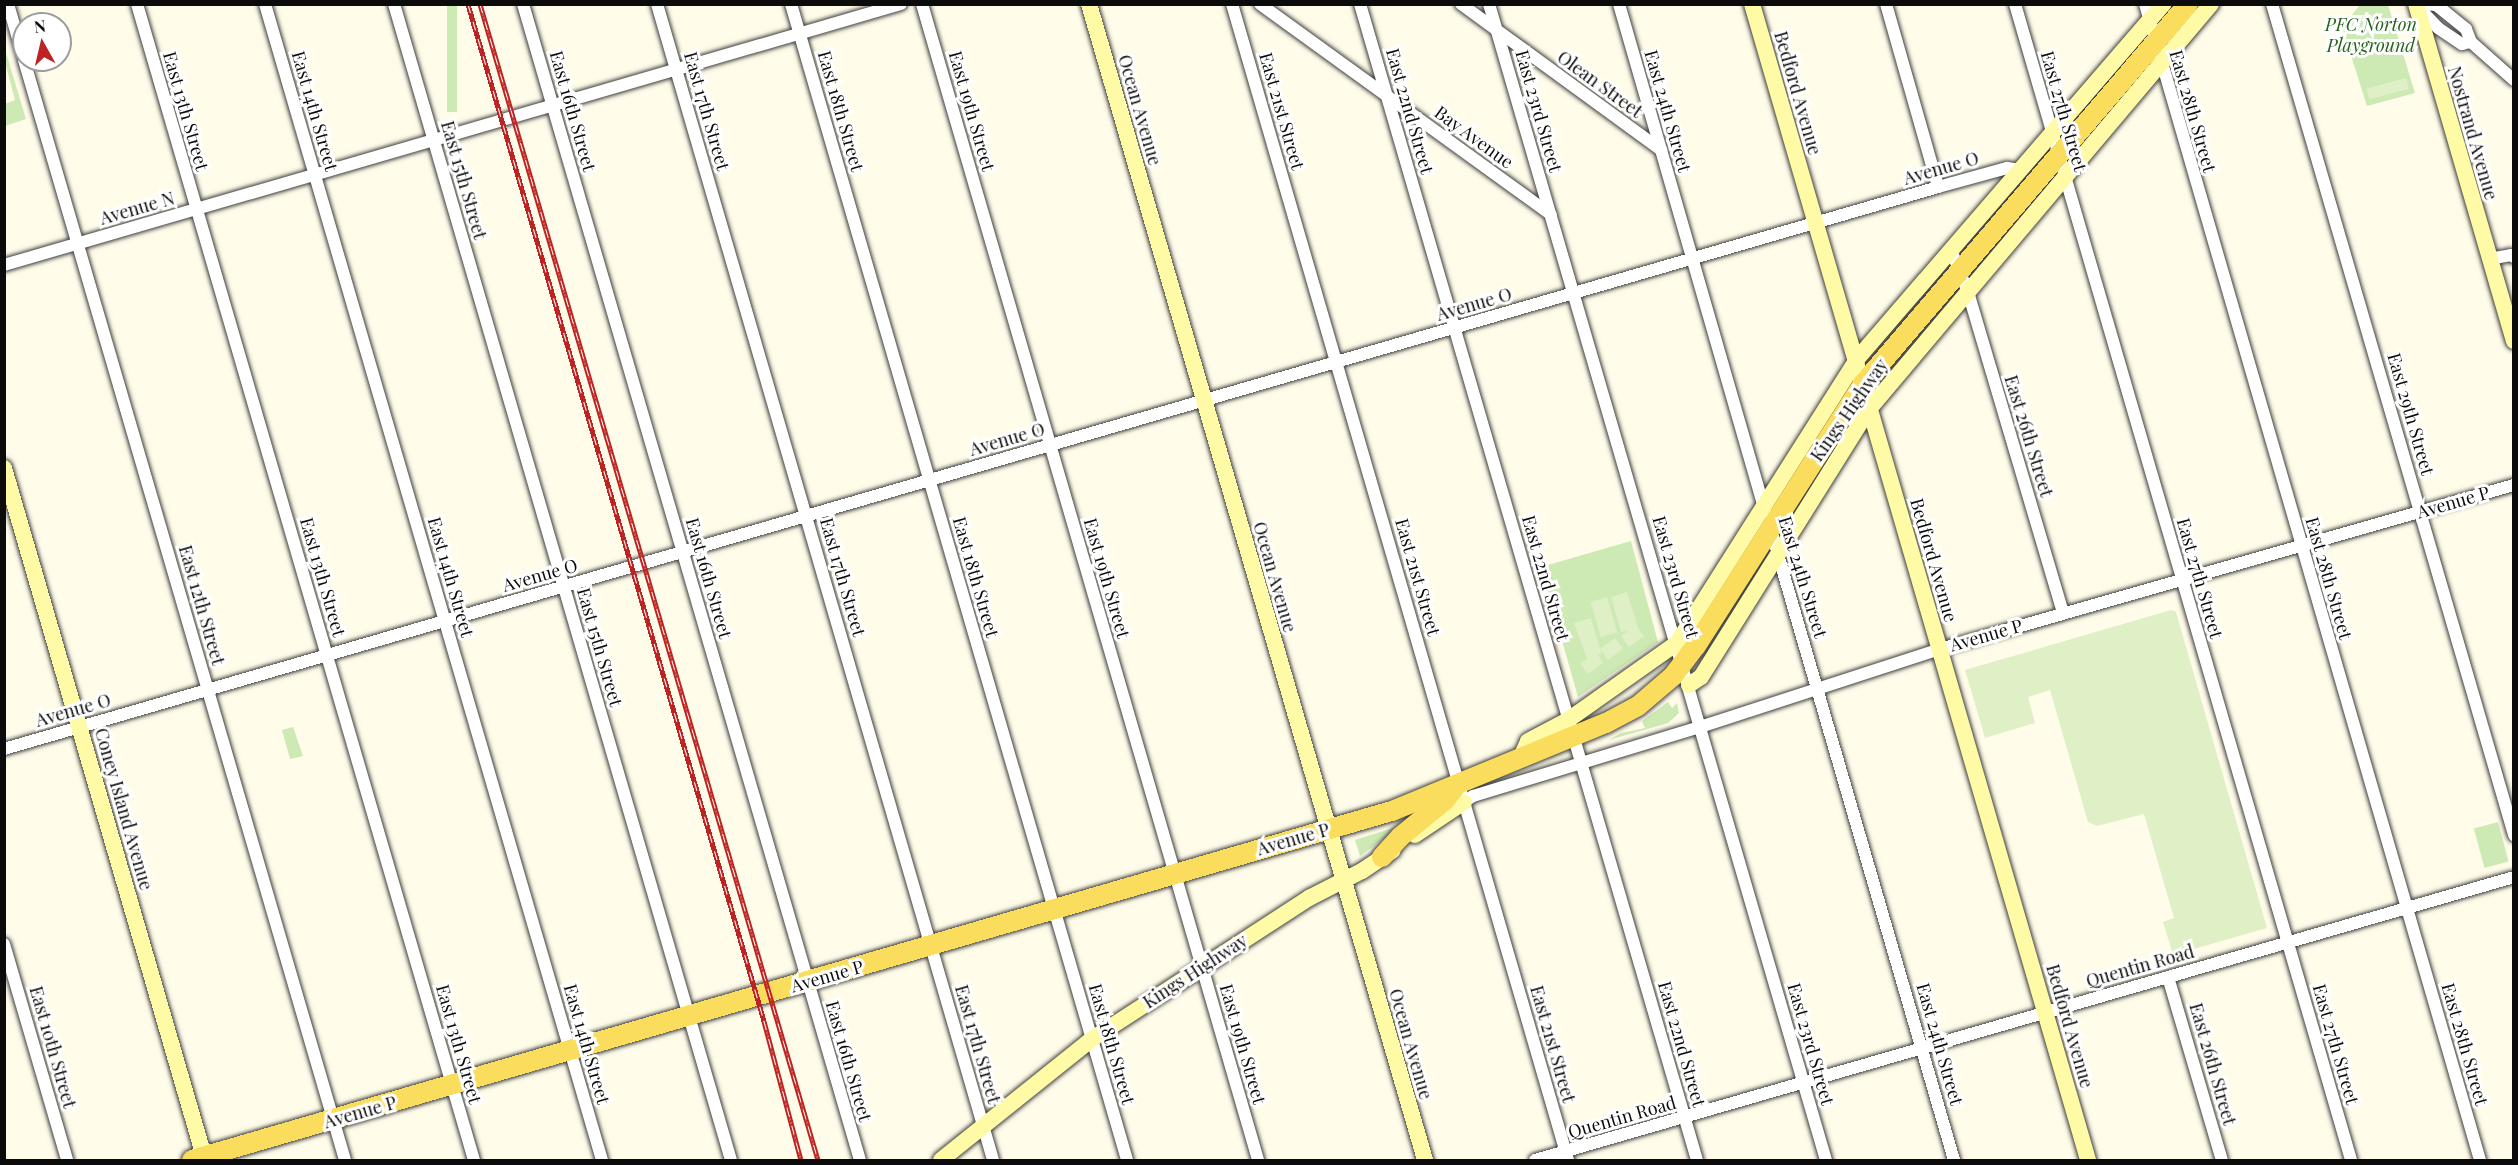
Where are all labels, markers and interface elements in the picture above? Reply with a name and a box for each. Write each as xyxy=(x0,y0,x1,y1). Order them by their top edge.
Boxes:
north arrow xyxy=(12,12,72,72)
text: N xyxy=(33,14,47,37)
park label: PFC Norton Playground xyxy=(2325,14,2417,57)
street label: Bedford Avenue xyxy=(1770,28,1826,158)
street label: East 22nd Street xyxy=(1382,45,1438,177)
street label: Olean Street xyxy=(1553,46,1647,122)
street label: East 23rd Street xyxy=(1511,47,1567,175)
street label: East 24th Street xyxy=(1640,47,1696,175)
street label: East 28th Street xyxy=(2165,47,2221,175)
street label: East 14th Street xyxy=(288,48,342,174)
street label: East 16th Street xyxy=(545,48,601,174)
street label: East 18th Street xyxy=(813,48,869,174)
street label: East 19th Street xyxy=(944,48,1000,174)
street label: East 27th Street xyxy=(2036,48,2092,174)
street label: East 13th Street xyxy=(159,49,213,173)
street label: East 17th Street xyxy=(680,49,734,173)
street label: East 21st Street xyxy=(1255,50,1309,172)
street label: Ocean Avenue xyxy=(1114,52,1166,168)
street label: Nostrand Avenue xyxy=(2443,63,2503,203)
street label: Bay Avenue xyxy=(1430,101,1518,173)
street label: East 15th Street xyxy=(437,118,491,242)
street label: Avenue O xyxy=(1901,147,1981,189)
street label: Avenue N xyxy=(97,187,177,229)
street label: Avenue O xyxy=(1434,283,1514,325)
street label: East 29th Street xyxy=(2383,350,2439,478)
street label: Kings Highway xyxy=(1806,355,1892,465)
street label: East 26th Street xyxy=(2000,372,2058,500)
street label: Avenue O xyxy=(967,418,1047,460)
street label: Avenue P xyxy=(2414,481,2492,523)
street label: Bedford Avenue xyxy=(1906,495,1962,625)
street label: East 22nd Street xyxy=(1518,512,1574,644)
street label: East 23rd Street xyxy=(1648,513,1704,641)
street label: East 14th Street xyxy=(424,514,478,640)
street label: East 18th Street xyxy=(948,514,1004,640)
street label: East 24th Street xyxy=(1774,514,1832,640)
street label: East 28th Street xyxy=(2301,514,2357,642)
street label: East 13th Street xyxy=(296,515,350,639)
street label: East 16th Street xyxy=(681,515,737,641)
street label: East 17th Street xyxy=(816,515,870,639)
street label: East 19th Street xyxy=(1079,515,1135,641)
street label: East 27th Street xyxy=(2172,515,2228,641)
street label: East 21st Street xyxy=(1391,516,1445,638)
street label: Ocean Avenue xyxy=(1249,519,1301,635)
street label: East 12th Street xyxy=(175,542,229,668)
street label: Avenue O xyxy=(500,554,580,596)
street label: East 15th Street xyxy=(573,585,627,709)
street label: Avenue P xyxy=(1947,614,2025,656)
street label: Avenue O xyxy=(33,689,113,731)
street label: Coney Island Avenue xyxy=(90,725,158,893)
street label: Avenue P xyxy=(1254,818,1332,860)
street label: Kings Highway xyxy=(1139,929,1251,1013)
street label: Quentin Road xyxy=(2083,940,2197,992)
street label: Avenue P xyxy=(788,955,866,997)
street label: Bedford Avenue xyxy=(2042,961,2098,1091)
street label: East 22nd Street xyxy=(1654,978,1710,1110)
street label: East 23rd Street xyxy=(1783,980,1839,1108)
street label: East 24th Street xyxy=(1912,980,1968,1108)
street label: East 28th Street xyxy=(2437,980,2493,1108)
street label: East 14th Street xyxy=(560,981,614,1107)
street label: East 18th Street xyxy=(1084,981,1140,1107)
street label: East 19th Street xyxy=(1215,981,1271,1107)
street label: East 27th Street xyxy=(2308,981,2364,1107)
street label: East 13th Street xyxy=(432,982,486,1106)
street label: East 17th Street xyxy=(951,982,1005,1106)
street label: East 10th Street xyxy=(25,983,81,1111)
street label: East 21st Street xyxy=(1526,983,1580,1105)
street label: Ocean Avenue xyxy=(1385,986,1437,1102)
street label: East 16th Street xyxy=(821,998,877,1124)
street label: East 26th Street xyxy=(2185,1000,2241,1128)
street label: Avenue P xyxy=(321,1091,399,1133)
street label: Quentin Road xyxy=(1565,1091,1679,1143)

